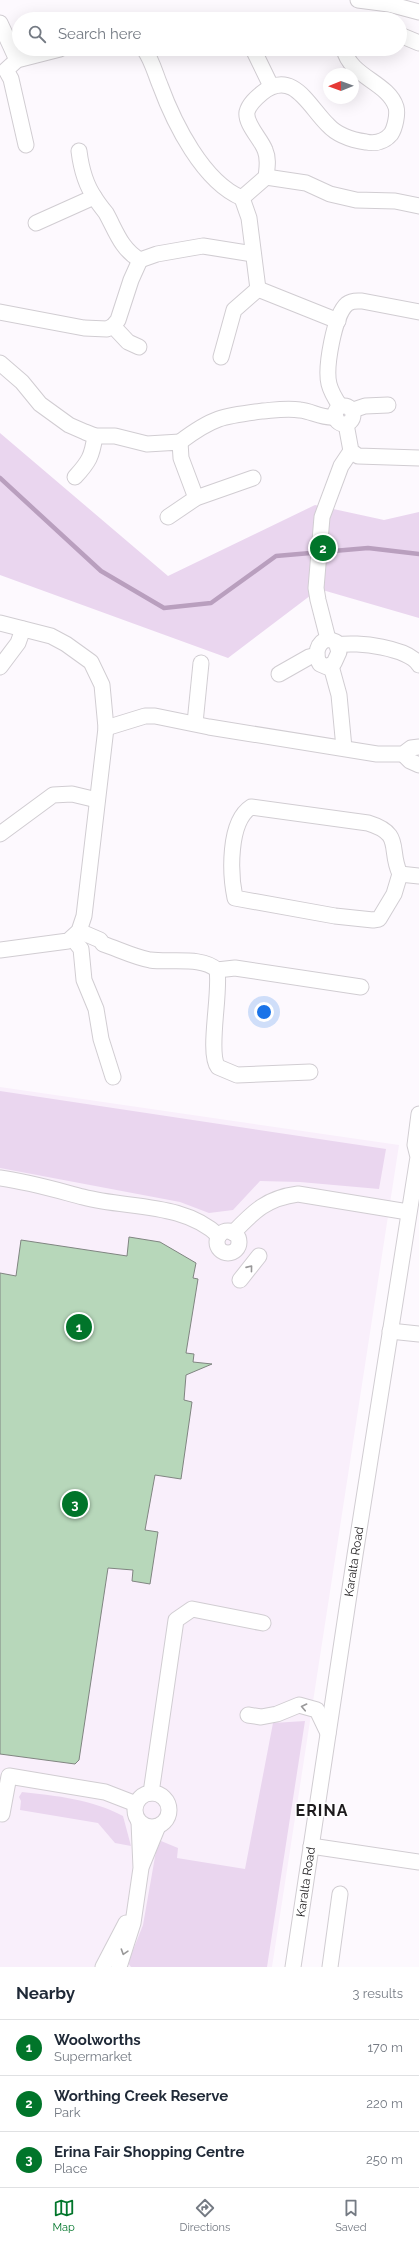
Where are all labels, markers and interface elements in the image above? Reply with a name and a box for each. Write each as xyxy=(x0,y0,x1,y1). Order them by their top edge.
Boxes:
search box xyxy=(12,12,407,56)
icon: search xyxy=(26,23,48,45)
text: Search here xyxy=(58,25,141,43)
north arrow xyxy=(323,68,359,104)
pin: 2 xyxy=(310,533,336,563)
your location xyxy=(254,1002,274,1022)
one-way arrow xyxy=(245,1265,252,1272)
pin: 1 xyxy=(66,1312,92,1342)
pin: 3 xyxy=(62,1489,88,1519)
street label: Karalta Road xyxy=(342,1526,366,1598)
one-way arrow xyxy=(301,1703,308,1712)
district label: ERINA xyxy=(296,1801,348,1820)
street label: Karalta Road xyxy=(294,1846,318,1918)
one-way arrow xyxy=(120,1949,129,1956)
text: Nearby xyxy=(16,1983,75,2003)
text: 3 results xyxy=(353,1986,403,2001)
text: Woolworths xyxy=(54,2031,141,2049)
text: 1 xyxy=(26,2040,32,2055)
text: 170 m xyxy=(367,2040,403,2055)
text: Supermarket xyxy=(54,2049,132,2064)
text: Worthing Creek Reserve xyxy=(54,2087,228,2105)
text: 2 xyxy=(25,2096,33,2111)
text: 220 m xyxy=(366,2096,403,2111)
text: Park xyxy=(54,2105,81,2120)
text: Erina Fair Shopping Centre xyxy=(54,2143,244,2161)
text: 3 xyxy=(25,2152,33,2167)
text: 250 m xyxy=(366,2152,403,2167)
text: Place xyxy=(54,2161,87,2176)
tab: Map xyxy=(52,2197,75,2234)
tab: Directions xyxy=(180,2197,230,2234)
tab: Saved xyxy=(335,2197,367,2234)

